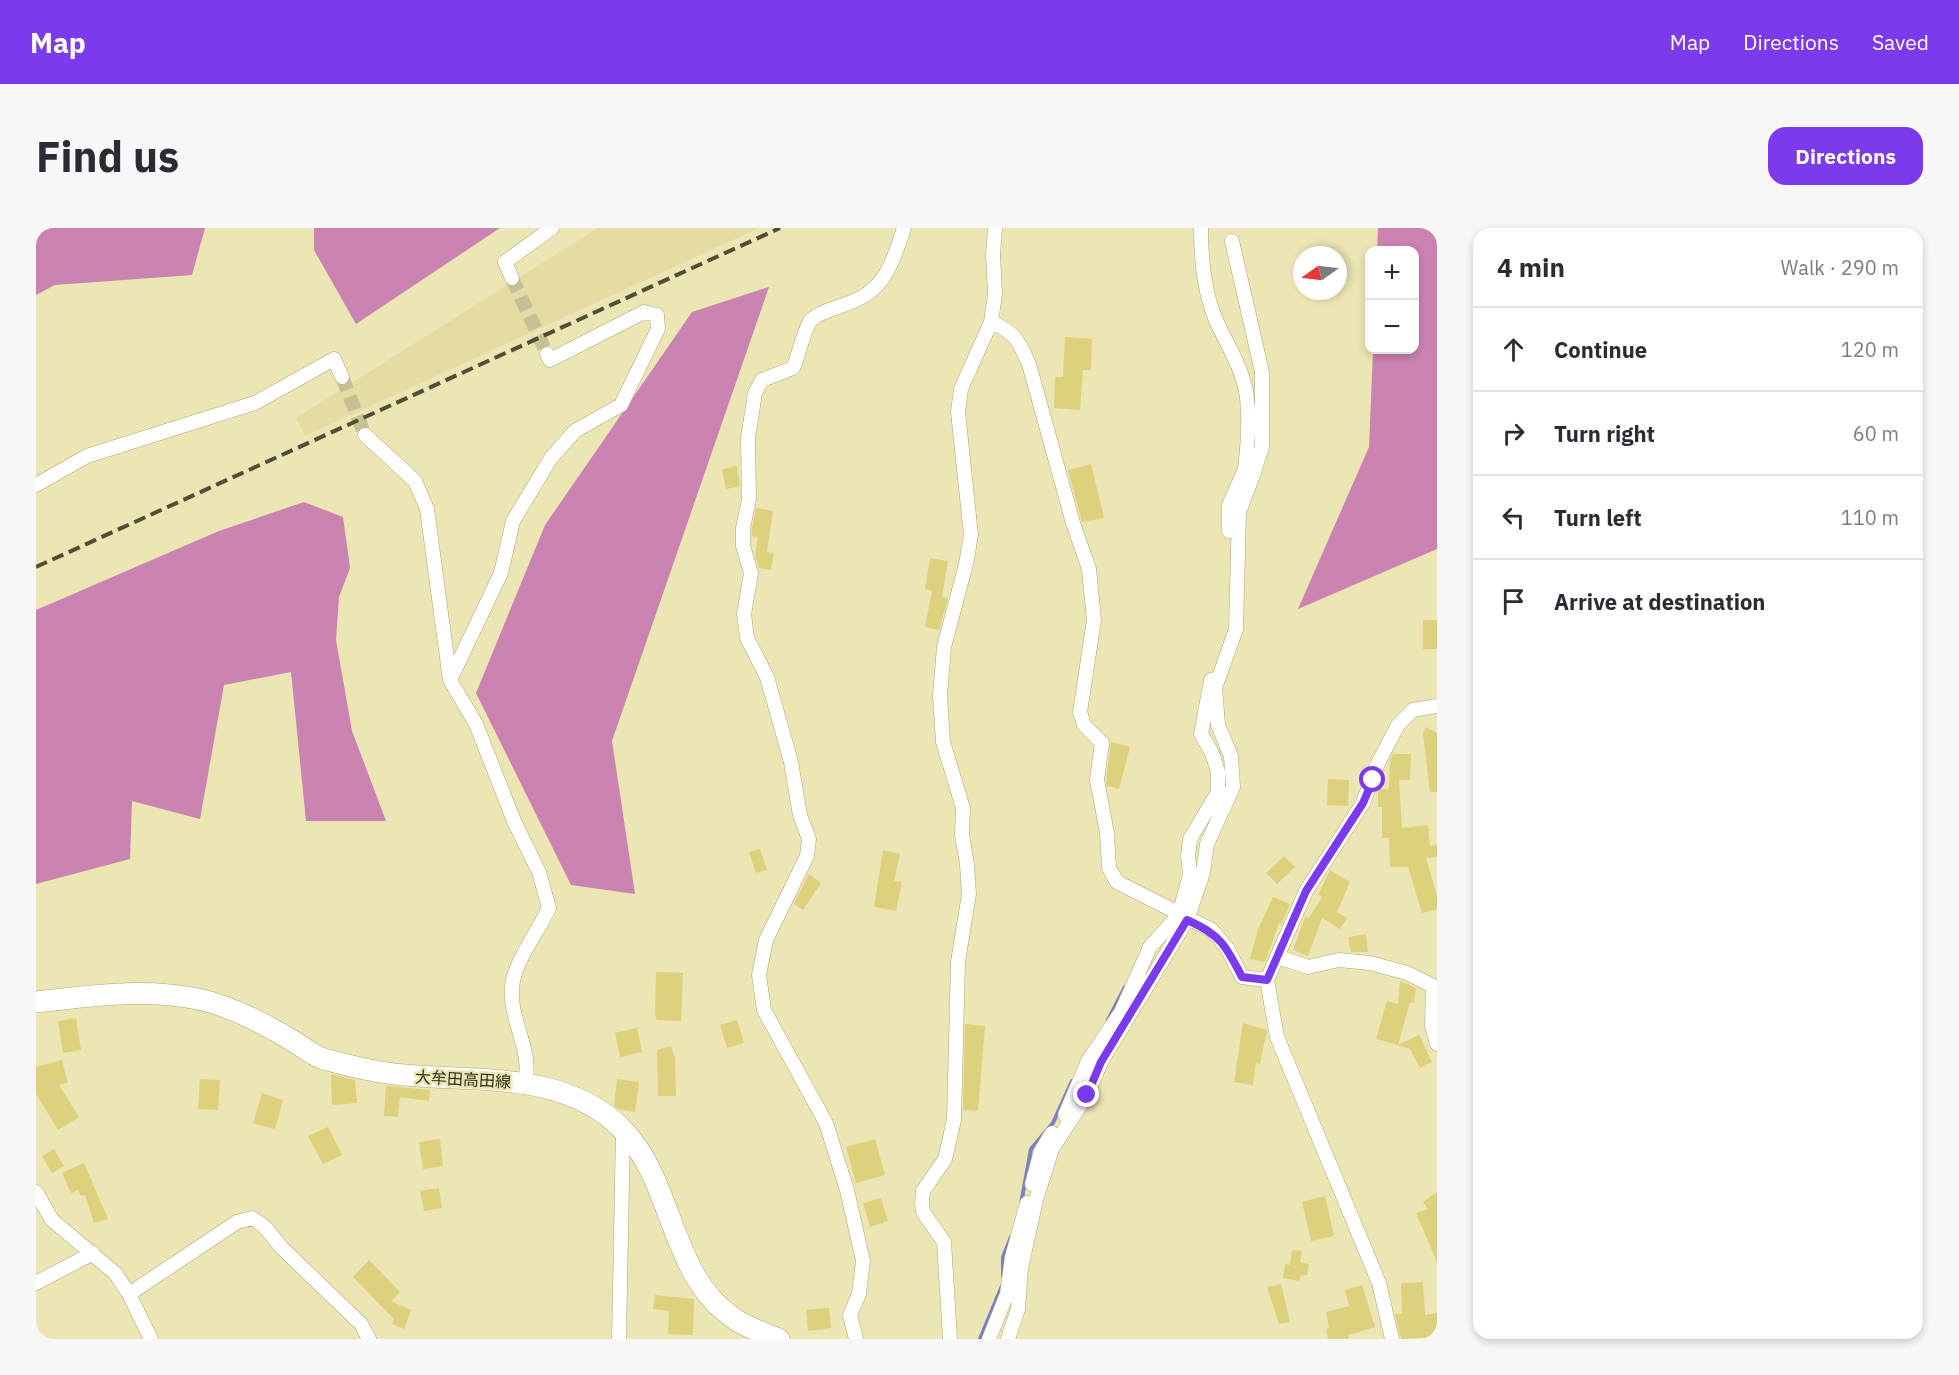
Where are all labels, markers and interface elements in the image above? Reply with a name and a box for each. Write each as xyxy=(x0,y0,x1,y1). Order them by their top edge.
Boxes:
text: Map xyxy=(30,24,86,61)
text: Map xyxy=(1670,28,1710,56)
text: Directions xyxy=(1743,28,1839,56)
text: Saved xyxy=(1872,28,1929,56)
button: Directions xyxy=(1768,127,1923,185)
text: Find us xyxy=(36,129,179,184)
north arrow xyxy=(1293,246,1347,300)
map controls xyxy=(1365,246,1419,354)
button: + xyxy=(1365,246,1419,300)
text: 4 min xyxy=(1497,250,1565,284)
text: Walk · 290 m xyxy=(1781,254,1899,281)
button: − xyxy=(1365,300,1419,354)
icon: ahead xyxy=(1497,333,1530,366)
text: Continue xyxy=(1554,335,1647,364)
text: 120 m xyxy=(1841,336,1899,363)
icon: right xyxy=(1497,417,1530,450)
text: Turn right xyxy=(1554,419,1655,448)
text: 60 m xyxy=(1853,420,1899,447)
icon: left xyxy=(1497,501,1530,534)
text: Turn left xyxy=(1554,503,1642,532)
text: 110 m xyxy=(1841,504,1899,531)
icon: arrive xyxy=(1497,585,1530,618)
text: Arrive at destination xyxy=(1554,587,1765,616)
route start xyxy=(1359,766,1385,792)
street label: 大牟田高田線 xyxy=(415,1067,511,1091)
route end xyxy=(1073,1081,1099,1107)

